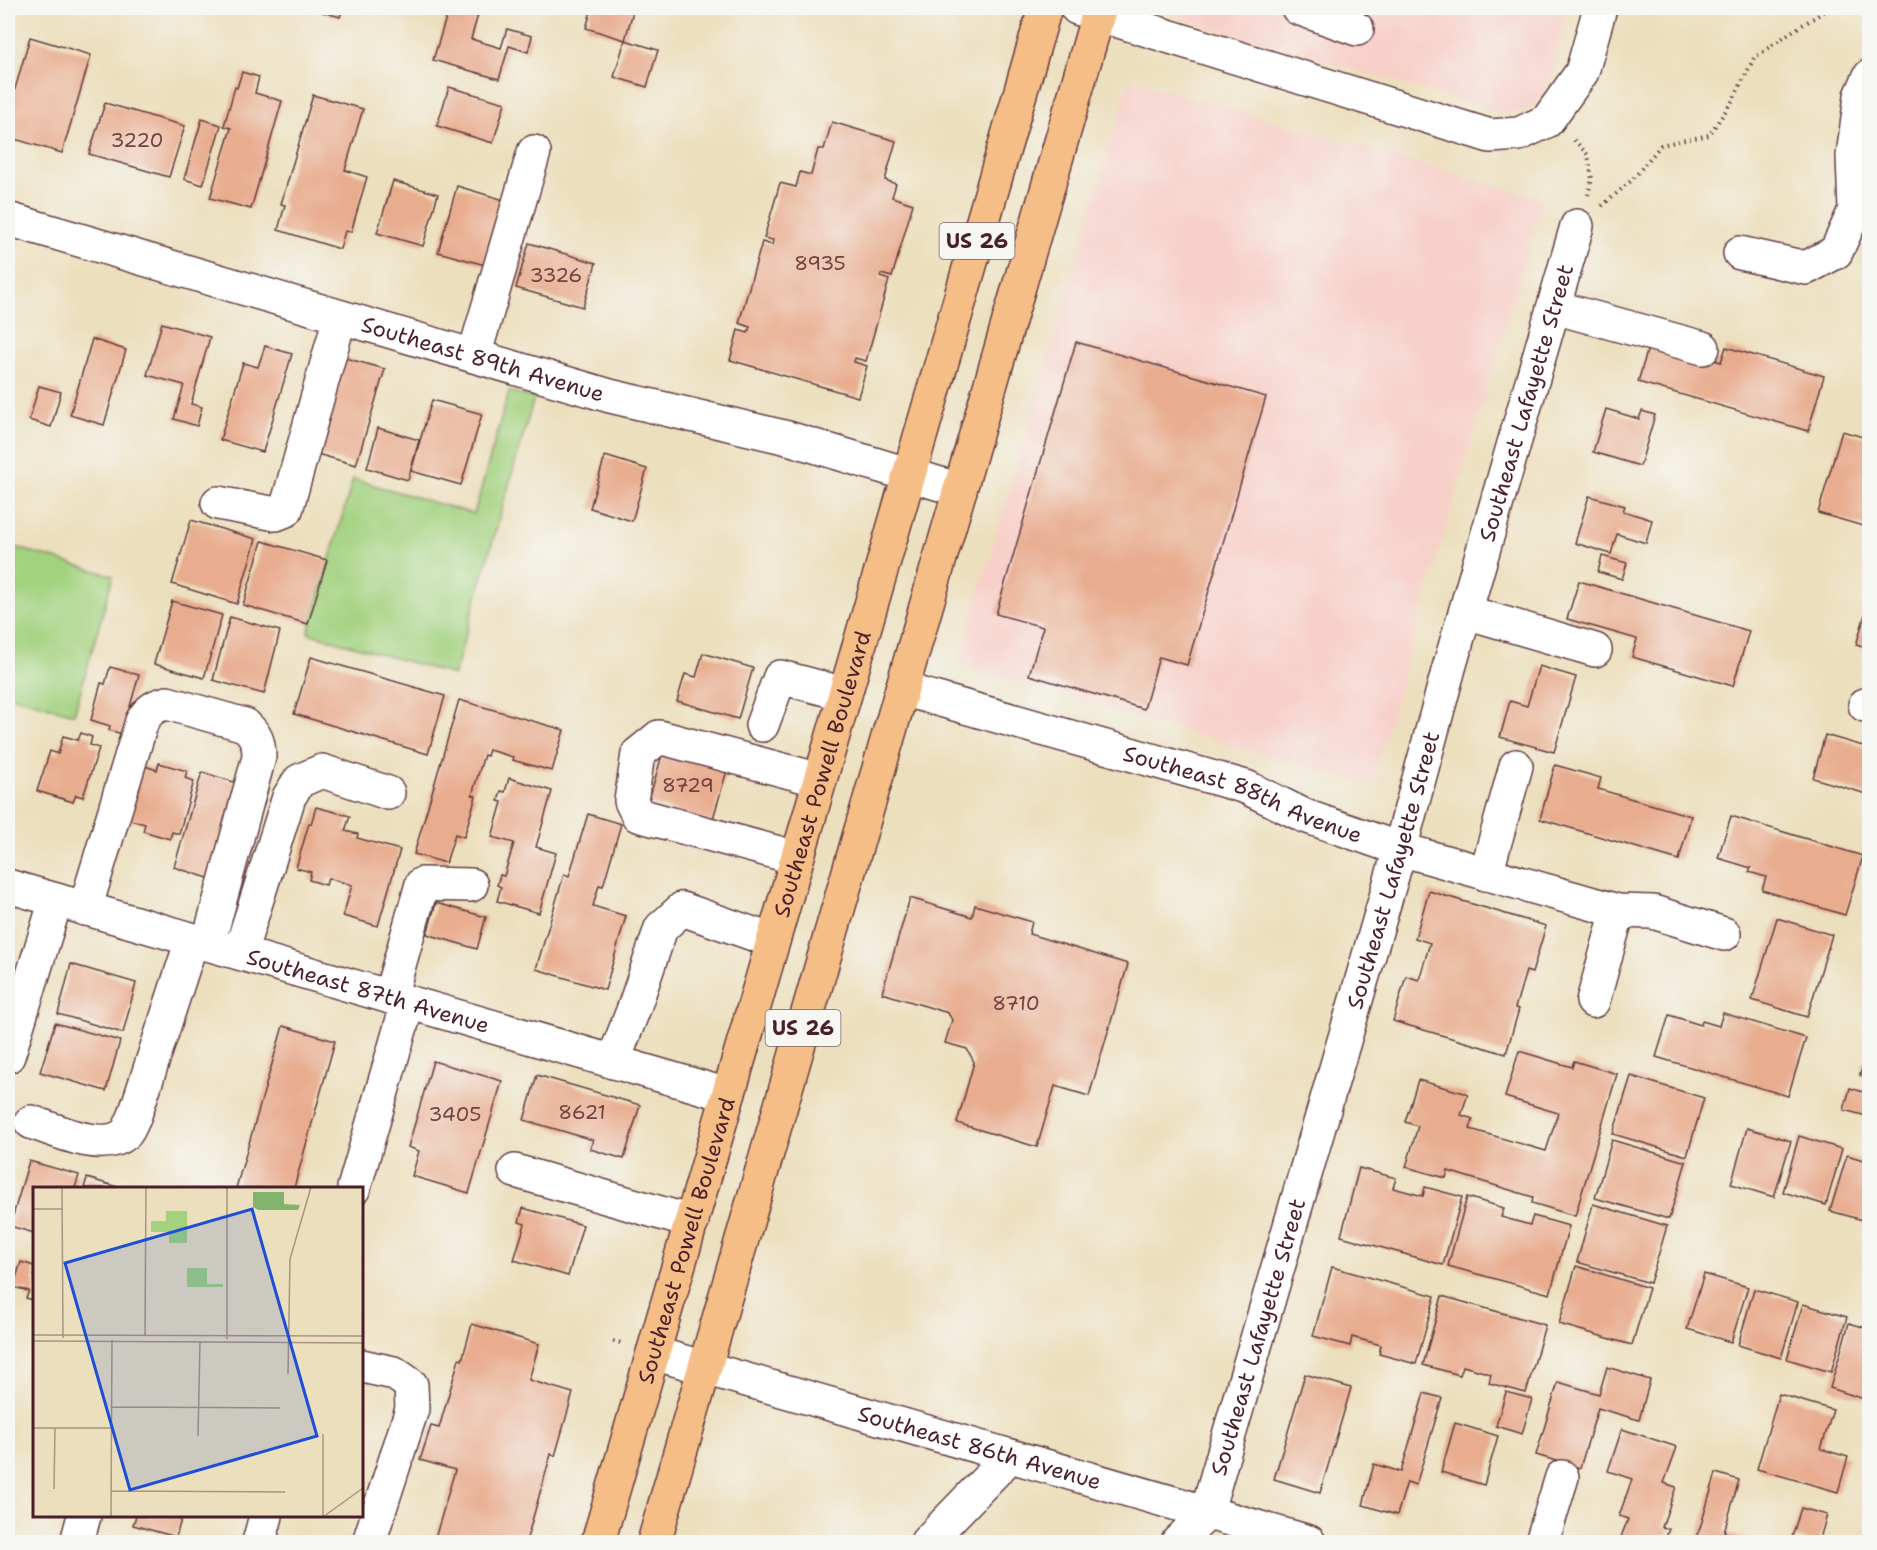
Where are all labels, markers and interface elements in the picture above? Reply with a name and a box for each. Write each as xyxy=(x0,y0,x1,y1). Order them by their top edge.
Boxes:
house number: 3220 xyxy=(110,127,164,153)
road number: US 26 xyxy=(940,223,1014,259)
house number: 8935 xyxy=(794,250,846,276)
street label: Southeast Lafayette Street xyxy=(1472,261,1580,545)
house number: 3326 xyxy=(530,262,582,288)
street label: Southeast 89th Avenue xyxy=(358,310,608,409)
street label: Southeast Powell Boulevard xyxy=(767,627,878,921)
street label: Southeast Lafayette Street xyxy=(1340,728,1446,1013)
street label: Southeast 88th Avenue xyxy=(1120,739,1366,850)
house number: 8729 xyxy=(662,772,714,798)
street label: Southeast 87th Avenue xyxy=(243,942,493,1040)
house number: 8710 xyxy=(992,990,1040,1016)
road number: US 26 xyxy=(766,1010,840,1046)
street label: Southeast Powell Boulevard xyxy=(631,1094,742,1387)
house number: 8621 xyxy=(558,1099,606,1125)
house number: 3405 xyxy=(428,1101,482,1127)
inset map xyxy=(33,1187,363,1517)
street label: Southeast Lafayette Street xyxy=(1204,1195,1312,1479)
street label: Southeast 86th Avenue xyxy=(854,1399,1105,1496)

